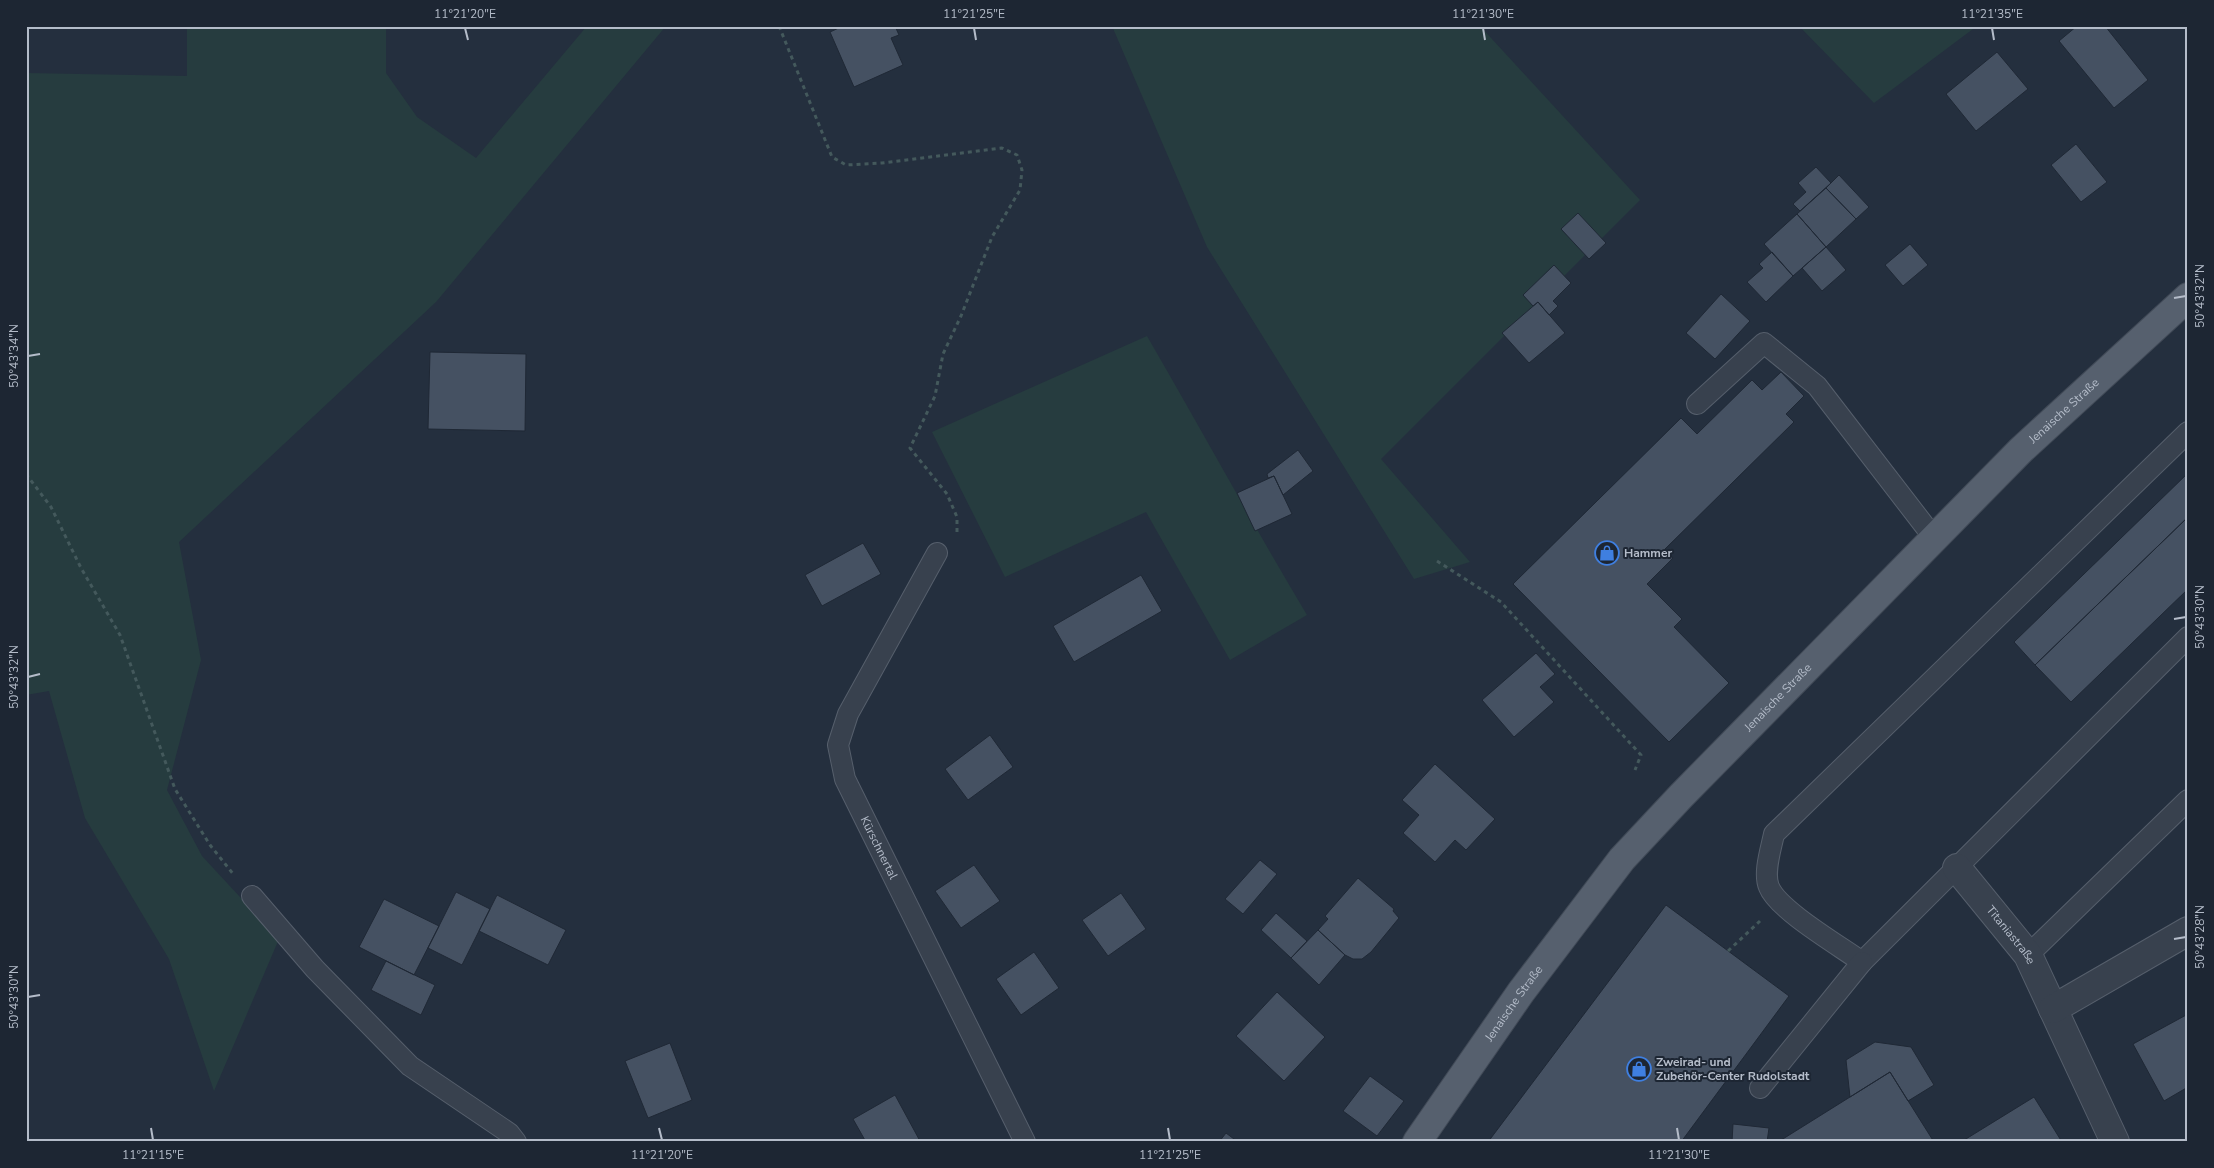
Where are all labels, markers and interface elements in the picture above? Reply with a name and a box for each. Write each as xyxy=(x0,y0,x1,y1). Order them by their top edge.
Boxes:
text: 11°21'20"E xyxy=(434,6,496,22)
text: 11°21'25"E xyxy=(943,6,1005,22)
text: 11°21'30"E xyxy=(1452,6,1514,22)
text: 11°21'35"E xyxy=(1961,6,2023,22)
text: 50°43'32"N xyxy=(2192,264,2208,328)
text: 50°43'34"N xyxy=(6,324,22,388)
street label: Jenaische Straße xyxy=(2025,375,2102,448)
shop icon: Hammer xyxy=(1594,540,1620,566)
place label: Hammer xyxy=(1624,545,1672,561)
text: 50°43'30"N xyxy=(2192,585,2208,649)
text: 50°43'32"N xyxy=(6,645,22,709)
street label: Jenaische Straße xyxy=(1740,660,1815,736)
street label: Kürschnertal xyxy=(857,814,902,882)
street label: Titaniastraße xyxy=(1983,902,2039,967)
text: 50°43'28"N xyxy=(2192,905,2208,969)
street label: Jenaische Straße xyxy=(1481,962,1546,1045)
text: 50°43'30"N xyxy=(6,965,22,1029)
place label: Zweirad- und Zubehör-Center Rudolstadt xyxy=(1656,1054,1810,1084)
shop icon: Zweirad- und Zubehör-Center Rudolstadt xyxy=(1626,1056,1652,1082)
text: 11°21'15"E xyxy=(122,1147,184,1163)
text: 11°21'20"E xyxy=(631,1147,693,1163)
text: 11°21'25"E xyxy=(1139,1147,1201,1163)
text: 11°21'30"E xyxy=(1648,1147,1710,1163)

